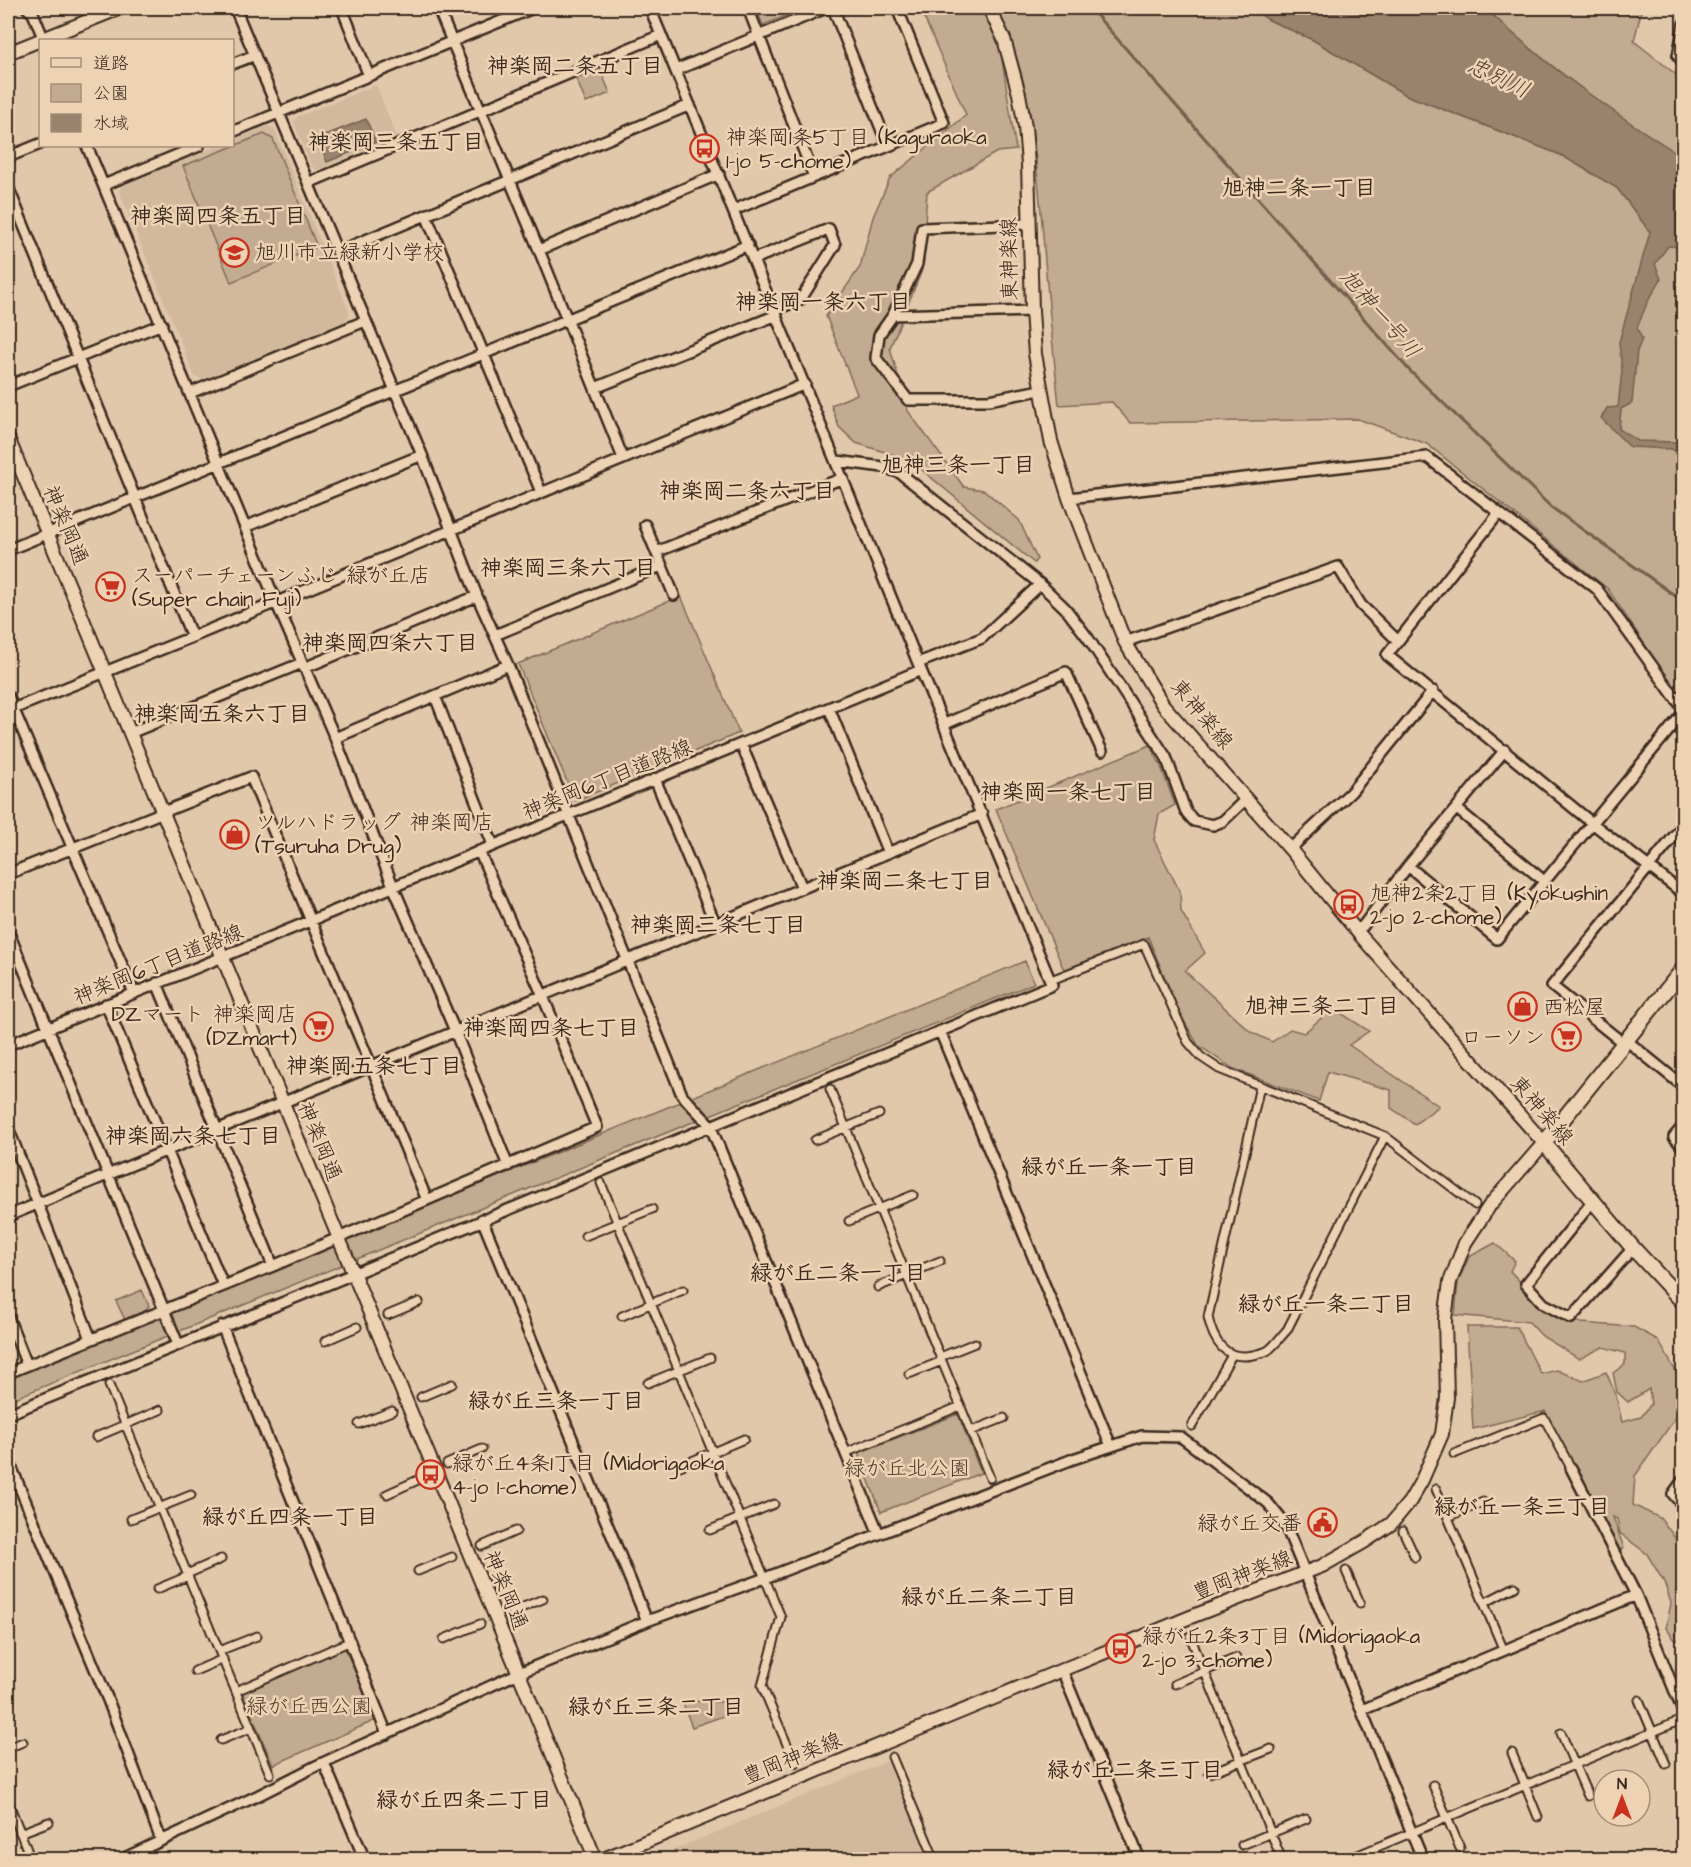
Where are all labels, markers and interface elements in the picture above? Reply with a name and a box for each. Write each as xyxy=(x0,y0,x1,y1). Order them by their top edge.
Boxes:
legend xyxy=(39,39,234,147)
water label: 忠別川 xyxy=(1462,50,1535,106)
text: 道路 xyxy=(93,51,129,76)
district label: 神楽岡二条五丁目 xyxy=(487,51,663,82)
text: 公園 xyxy=(93,81,129,106)
text: 水域 xyxy=(93,111,129,136)
place label: 神楽岡1条5丁目 (Kaguraoka 1-jo 5-chome) xyxy=(726,123,987,176)
district label: 神楽岡三条五丁目 xyxy=(308,127,484,158)
bus stop icon: 神楽岡1条5丁目 (Kaguraoka 1-jo 5-chome) xyxy=(689,133,721,165)
district label: 旭神二条一丁目 xyxy=(1222,173,1376,204)
district label: 神楽岡四条五丁目 xyxy=(130,201,306,232)
street label: 東神楽線 xyxy=(994,217,1025,301)
school or university icon: 旭川市立緑新小学校 xyxy=(218,236,250,268)
place label: 旭川市立緑新小学校 xyxy=(255,238,444,267)
water label: 旭神一号川 xyxy=(1332,262,1428,366)
district label: 神楽岡一条六丁目 xyxy=(735,287,911,318)
district label: 旭神三条一丁目 xyxy=(881,450,1035,481)
district label: 神楽岡二条六丁目 xyxy=(659,476,835,507)
street label: 神楽岡通 xyxy=(36,481,95,570)
district label: 神楽岡三条六丁目 xyxy=(480,553,656,584)
place label: スーパーチェーンふじ 緑が丘店 (Super chain Fuji) xyxy=(132,561,430,615)
supermarket icon: スーパーチェーンふじ 緑が丘店 (Super chain Fuji) xyxy=(95,571,127,603)
district label: 神楽岡四条六丁目 xyxy=(302,628,478,659)
street label: 東神楽線 xyxy=(1164,673,1240,756)
district label: 神楽岡五条六丁目 xyxy=(134,699,310,730)
street label: 神楽岡6丁目道路線 xyxy=(518,732,697,827)
district label: 神楽岡一条七丁目 xyxy=(980,777,1156,808)
place label: ツルハドラッグ 神楽岡店 (Tsuruha Drug) xyxy=(255,808,494,863)
shop icon: ツルハドラッグ 神楽岡店 (Tsuruha Drug) xyxy=(218,818,250,850)
district label: 神楽岡二条七丁目 xyxy=(817,866,993,897)
place label: 旭神2条2丁目 (Kyokushin 2-jo 2-chome) xyxy=(1370,879,1608,932)
bus stop icon: 旭神2条2丁目 (Kyokushin 2-jo 2-chome) xyxy=(1333,889,1365,921)
district label: 神楽岡三条七丁目 xyxy=(630,910,806,941)
street label: 神楽岡6丁目道路線 xyxy=(69,917,248,1012)
district label: 旭神三条二丁目 xyxy=(1245,991,1399,1022)
shop icon: 西松屋 xyxy=(1506,991,1538,1023)
place label: 西松屋 xyxy=(1543,993,1606,1022)
place label: DZマート 神楽岡店 (DZmart) xyxy=(112,1000,297,1053)
supermarket icon: DZマート 神楽岡店 (DZmart) xyxy=(302,1010,334,1042)
district label: 神楽岡四条七丁目 xyxy=(463,1013,639,1044)
supermarket icon: ローソン xyxy=(1550,1021,1582,1053)
place label: ローソン xyxy=(1461,1023,1545,1052)
district label: 神楽岡五条七丁目 xyxy=(286,1051,462,1082)
street label: 東神楽線 xyxy=(1503,1069,1580,1152)
street label: 神楽岡通 xyxy=(290,1097,349,1186)
district label: 神楽岡六条七丁目 xyxy=(105,1121,281,1152)
district label: 緑が丘一条一丁目 xyxy=(1021,1152,1197,1183)
district label: 緑が丘二条一丁目 xyxy=(750,1258,926,1289)
district label: 緑が丘一条二丁目 xyxy=(1238,1289,1414,1320)
district label: 緑が丘三条一丁目 xyxy=(468,1386,644,1417)
place label: 緑が丘4条1丁目 (Midorigaoka 4-jo 1-chome) xyxy=(452,1449,725,1502)
park label: 緑が丘北公園 xyxy=(844,1454,970,1483)
bus stop icon: 緑が丘4条1丁目 (Midorigaoka 4-jo 1-chome) xyxy=(415,1459,447,1491)
district label: 緑が丘一条三丁目 xyxy=(1434,1492,1610,1523)
district label: 緑が丘四条一丁目 xyxy=(202,1502,378,1533)
public building icon: 緑が丘交番 xyxy=(1307,1507,1339,1539)
place label: 緑が丘交番 xyxy=(1197,1509,1302,1538)
street label: 豊岡神楽線 xyxy=(1188,1543,1296,1608)
street label: 神楽岡通 xyxy=(476,1546,535,1635)
district label: 緑が丘二条二丁目 xyxy=(901,1582,1077,1613)
place label: 緑が丘2条3丁目 (Midorigaoka 2-jo 3-chome) xyxy=(1142,1622,1420,1675)
bus stop icon: 緑が丘2条3丁目 (Midorigaoka 2-jo 3-chome) xyxy=(1105,1632,1137,1664)
park label: 緑が丘西公園 xyxy=(246,1692,372,1721)
district label: 緑が丘三条二丁目 xyxy=(568,1692,744,1723)
street label: 豊岡神楽線 xyxy=(738,1725,846,1792)
district label: 緑が丘二条三丁目 xyxy=(1047,1755,1223,1786)
north arrow xyxy=(1592,1768,1652,1828)
text: N xyxy=(1617,1773,1627,1795)
district label: 緑が丘四条二丁目 xyxy=(376,1785,552,1816)

